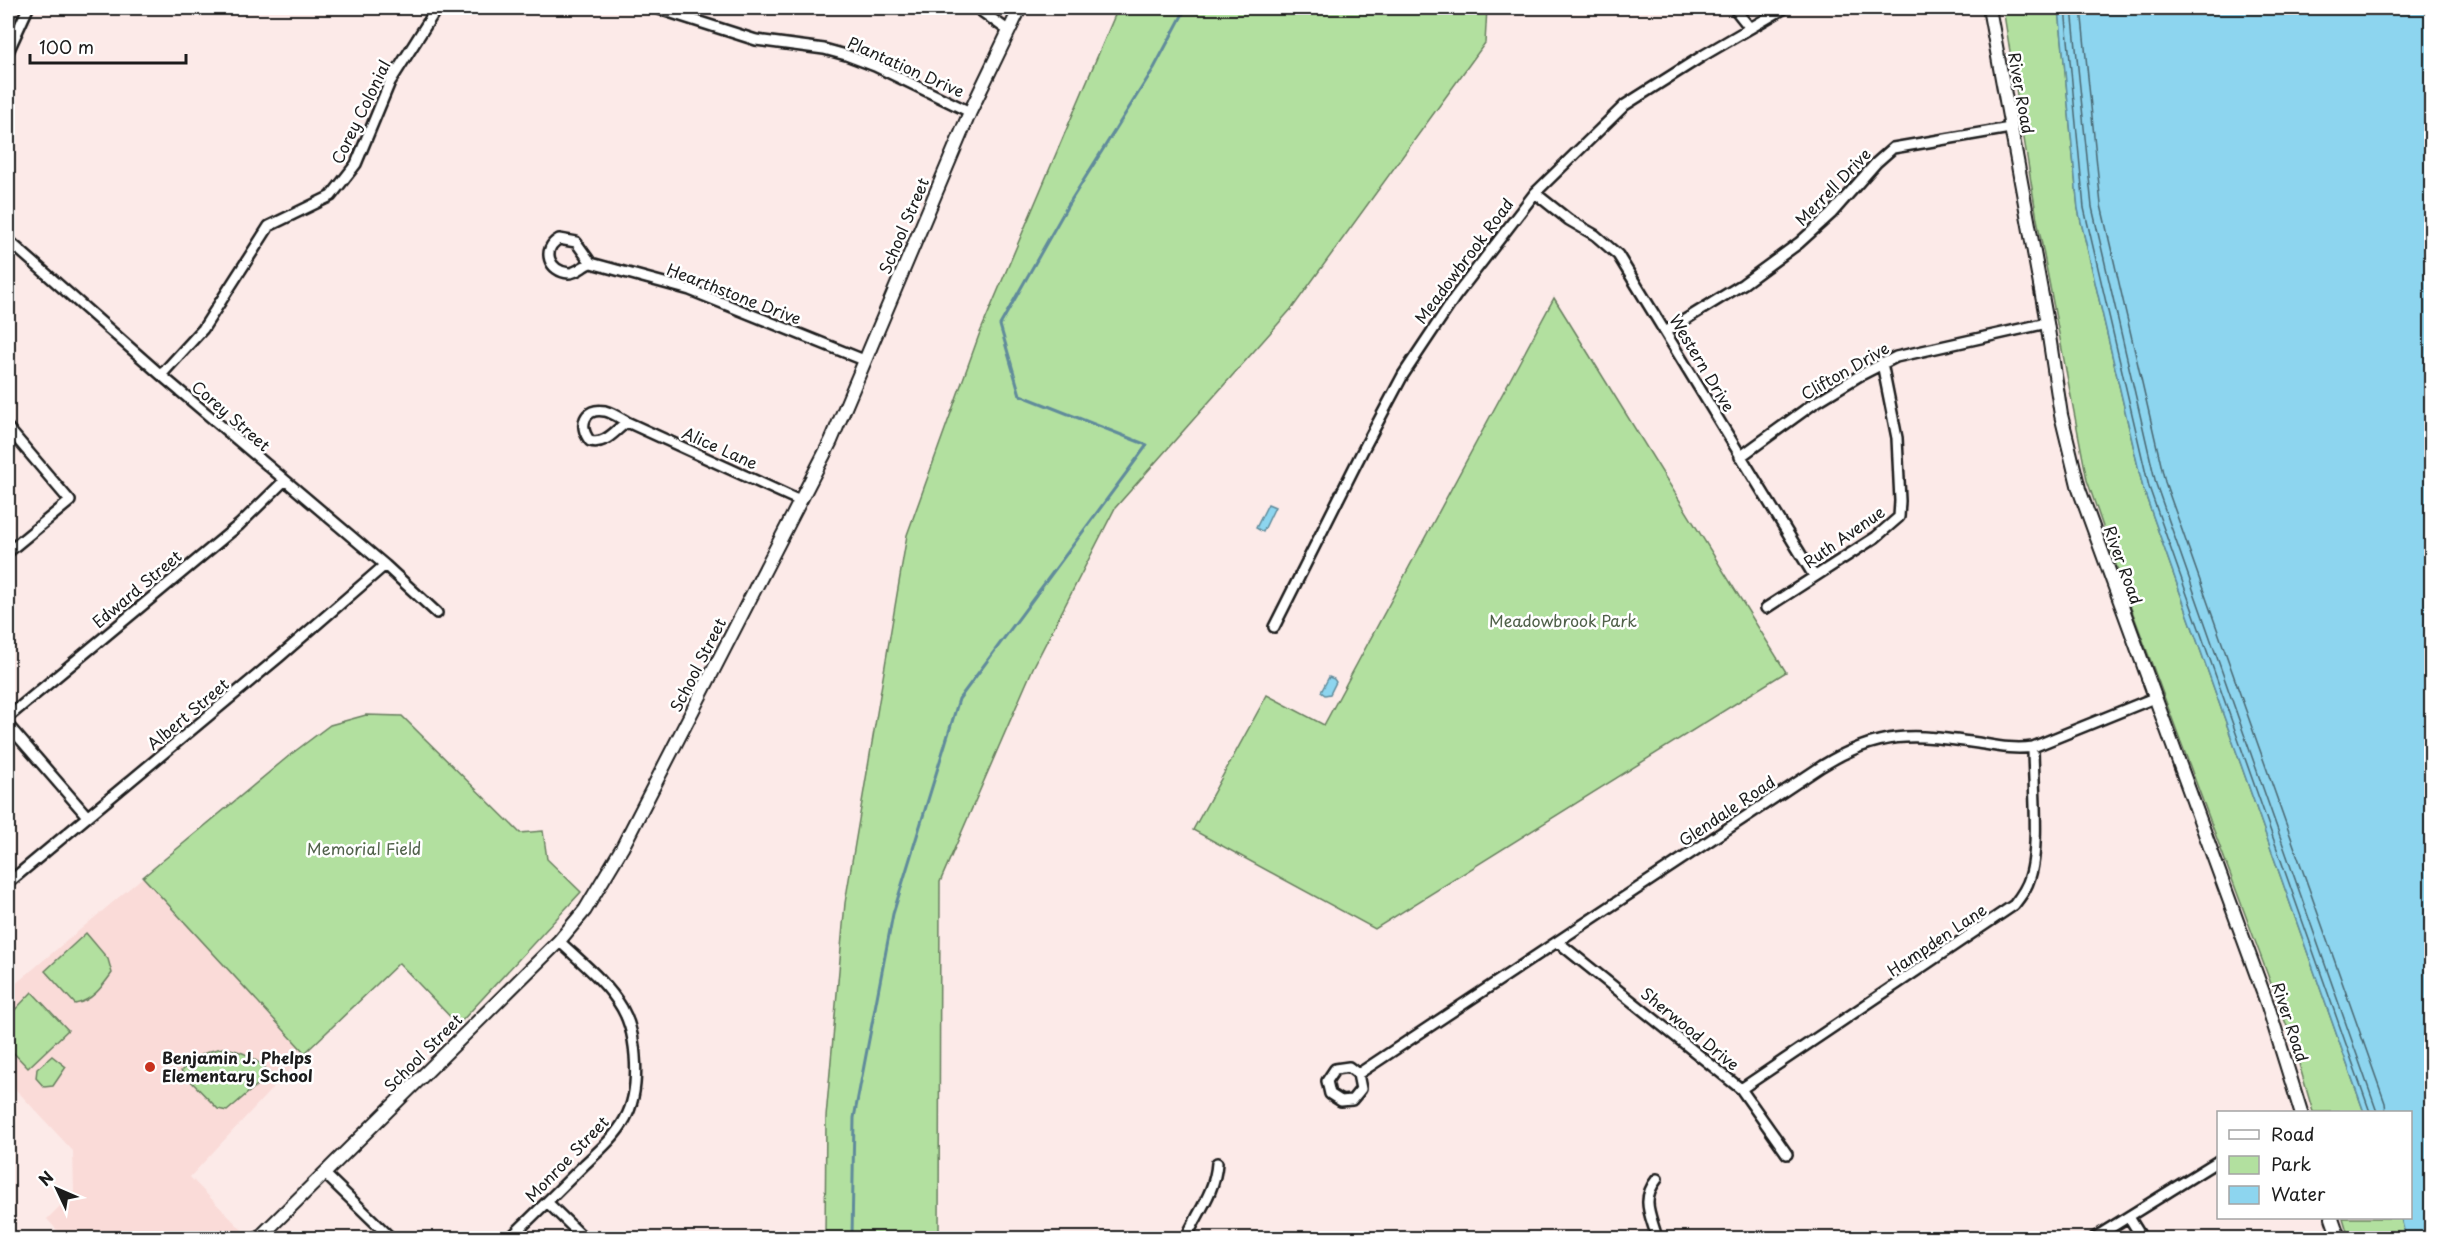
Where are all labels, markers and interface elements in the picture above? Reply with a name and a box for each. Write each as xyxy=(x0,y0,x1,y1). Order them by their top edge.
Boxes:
scale bar xyxy=(30,27,186,65)
street label: Plantation Drive xyxy=(844,30,968,103)
text: 100 m xyxy=(39,33,94,60)
street label: River Road xyxy=(2003,50,2041,136)
street label: Corey Colonial xyxy=(324,55,396,168)
street label: Merrell Drive xyxy=(1789,142,1876,231)
street label: School Street xyxy=(872,173,934,278)
street label: Meadowbrook Road xyxy=(1408,193,1518,328)
street label: Hearthstone Drive xyxy=(664,256,805,330)
street label: Western Drive xyxy=(1664,309,1741,416)
street label: Clifton Drive xyxy=(1796,335,1893,405)
street label: Corey Street xyxy=(187,374,277,457)
street label: Alice Lane xyxy=(679,420,762,474)
street label: Ruth Avenue xyxy=(1798,499,1889,573)
street label: River Road xyxy=(2099,522,2149,608)
street label: Edward Street xyxy=(87,543,187,633)
park label: Meadowbrook Park xyxy=(1489,608,1637,632)
street label: School Street xyxy=(663,613,731,716)
street label: Albert Street xyxy=(141,671,234,755)
street label: Glendale Road xyxy=(1673,769,1780,851)
park label: Memorial Field xyxy=(307,836,421,860)
street label: Hampden Lane xyxy=(1882,897,1991,981)
street label: River Road xyxy=(2267,979,2315,1065)
street label: Sherwood Drive xyxy=(1636,981,1745,1075)
street label: School Street xyxy=(378,1007,467,1097)
place label: Benjamin J. Phelps Elementary School xyxy=(162,1045,313,1087)
marker: Benjamin J. Phelps Elementary School xyxy=(143,1060,157,1074)
street label: Monroe Street xyxy=(519,1109,614,1207)
legend xyxy=(2217,1111,2412,1219)
text: Road xyxy=(2271,1120,2315,1147)
text: Park xyxy=(2271,1150,2311,1177)
north arrow xyxy=(27,1159,87,1219)
text: N xyxy=(32,1165,59,1191)
text: Water xyxy=(2271,1180,2326,1207)

